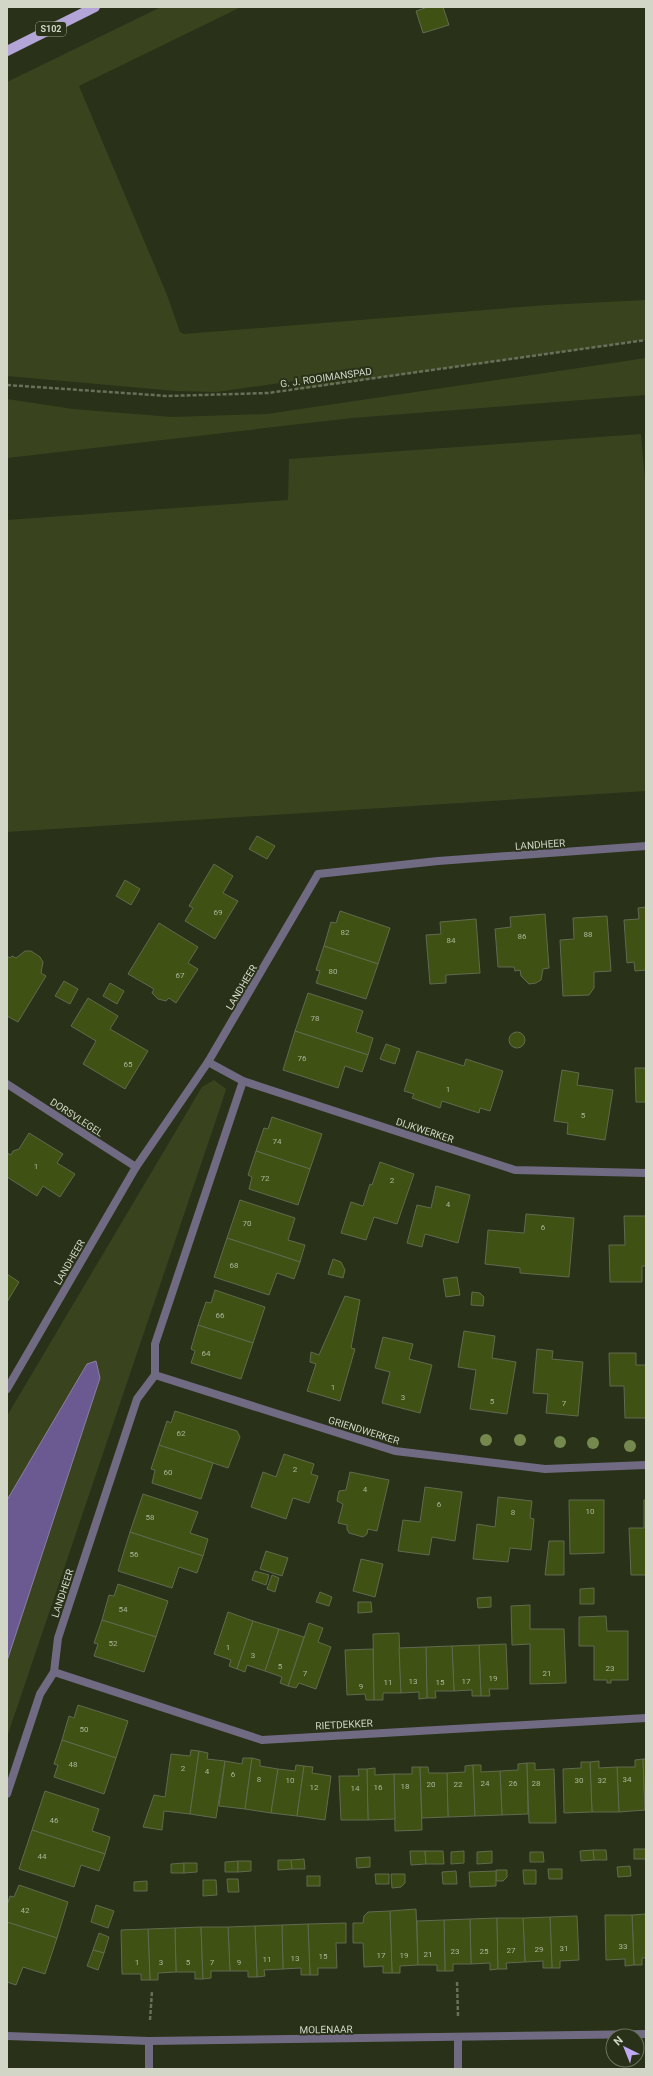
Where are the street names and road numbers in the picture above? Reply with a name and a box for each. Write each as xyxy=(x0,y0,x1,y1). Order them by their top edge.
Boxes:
road number: S102 xyxy=(36,22,66,36)
street label: G. J. ROOIMANSPAD xyxy=(280,366,373,389)
street label: LANDHEER xyxy=(515,837,566,852)
street label: LANDHEER xyxy=(224,963,259,1012)
street label: DORSVLEGEL xyxy=(48,1096,106,1139)
street label: DIJKWERKER xyxy=(395,1116,455,1145)
street label: LANDHEER xyxy=(52,1238,87,1287)
street label: GRIENDWERKER xyxy=(327,1414,401,1447)
street label: LANDHEER xyxy=(49,1568,75,1619)
street label: RIETDEKKER xyxy=(315,1718,373,1731)
street label: MOLENAAR xyxy=(299,2024,353,2035)

